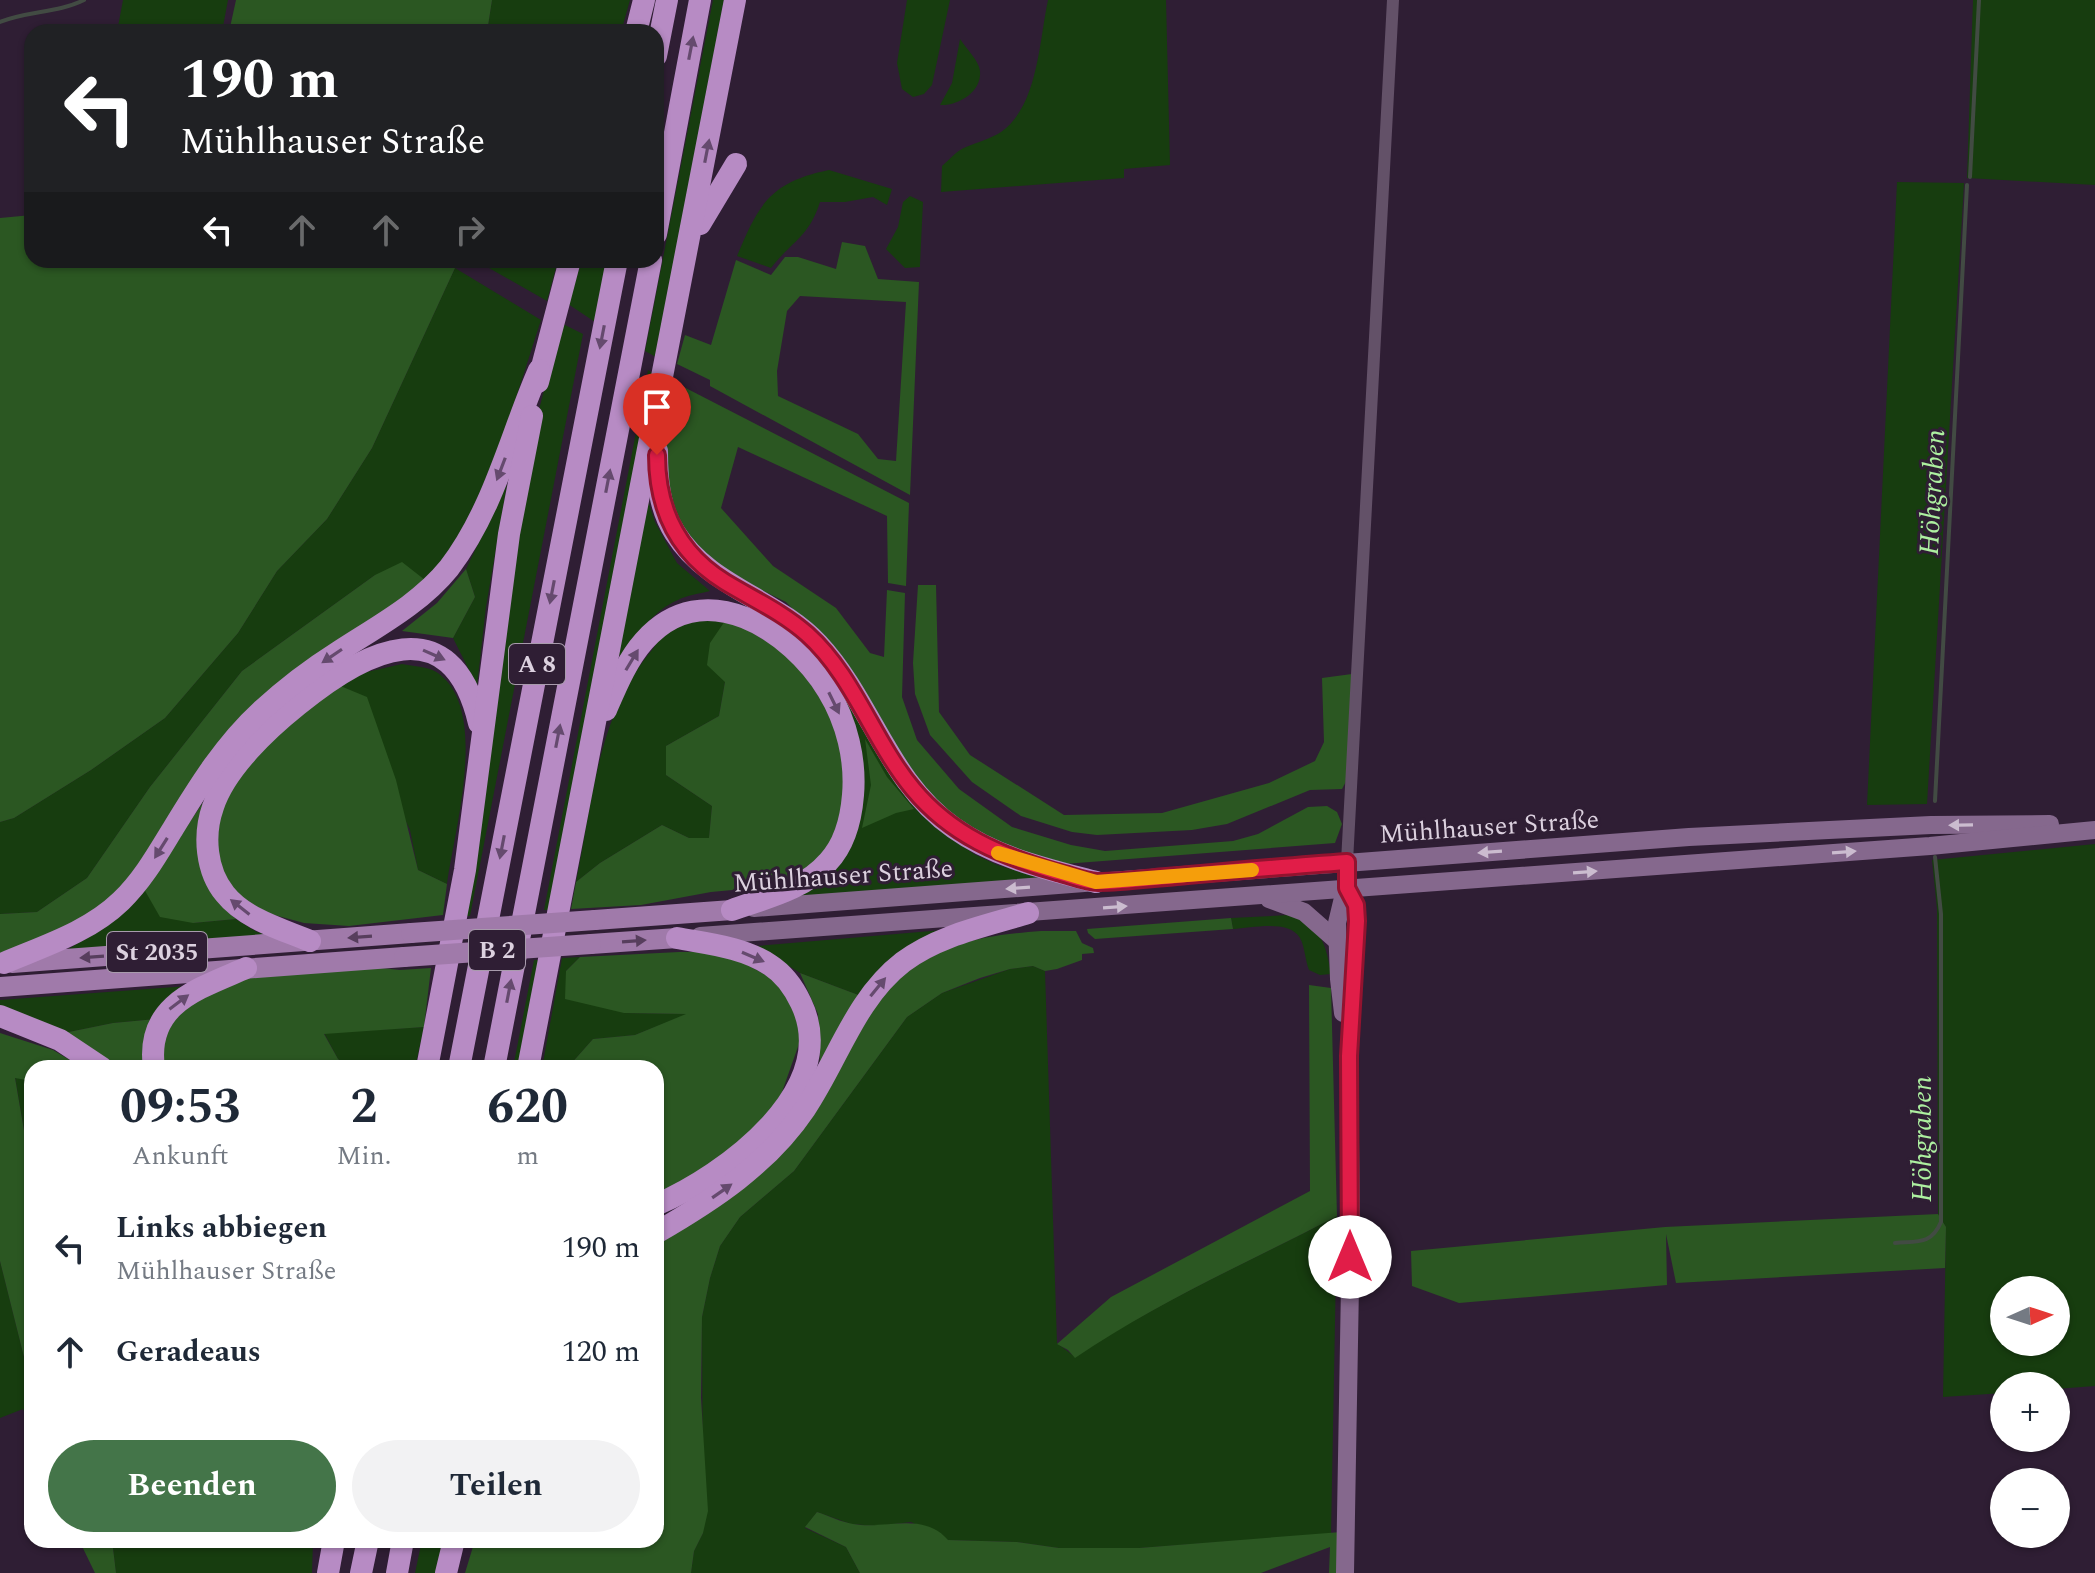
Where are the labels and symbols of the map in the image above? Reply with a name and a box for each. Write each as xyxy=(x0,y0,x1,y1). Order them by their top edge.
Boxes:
one-way arrow xyxy=(686,35,698,60)
one-way arrow xyxy=(701,138,713,163)
one-way arrow xyxy=(595,324,607,349)
pin xyxy=(623,373,691,455)
water label: Höhgraben xyxy=(1908,428,1957,556)
one-way arrow xyxy=(494,457,507,481)
one-way arrow xyxy=(602,468,615,493)
one-way arrow xyxy=(545,579,557,604)
road number: A 8 xyxy=(509,644,565,684)
one-way arrow xyxy=(321,648,342,663)
one-way arrow xyxy=(423,649,446,662)
one-way arrow xyxy=(625,649,639,671)
one-way arrow xyxy=(827,691,841,714)
one-way arrow xyxy=(553,723,565,748)
street label: Mühlhauser Straße xyxy=(1378,799,1600,855)
one-way arrow xyxy=(1948,819,1973,831)
one-way arrow xyxy=(495,835,507,860)
one-way arrow xyxy=(155,837,169,859)
one-way arrow xyxy=(1832,845,1857,858)
one-way arrow xyxy=(1477,846,1502,859)
street label: Mühlhauser Straße xyxy=(732,848,954,904)
one-way arrow xyxy=(1573,865,1598,878)
one-way arrow xyxy=(1005,882,1030,895)
one-way arrow xyxy=(230,899,250,915)
one-way arrow xyxy=(1103,900,1128,913)
road number: B 2 xyxy=(469,930,525,970)
one-way arrow xyxy=(347,931,372,944)
road number: St 2035 xyxy=(107,932,207,972)
one-way arrow xyxy=(622,934,647,947)
one-way arrow xyxy=(741,950,764,963)
one-way arrow xyxy=(79,951,104,964)
one-way arrow xyxy=(869,977,886,997)
one-way arrow xyxy=(503,979,516,1004)
one-way arrow xyxy=(169,995,190,1010)
water label: Höhgraben xyxy=(1901,1076,1944,1202)
one-way arrow xyxy=(711,1183,733,1199)
position arrow xyxy=(1308,1215,1392,1299)
north arrow xyxy=(1990,1276,2070,1356)

